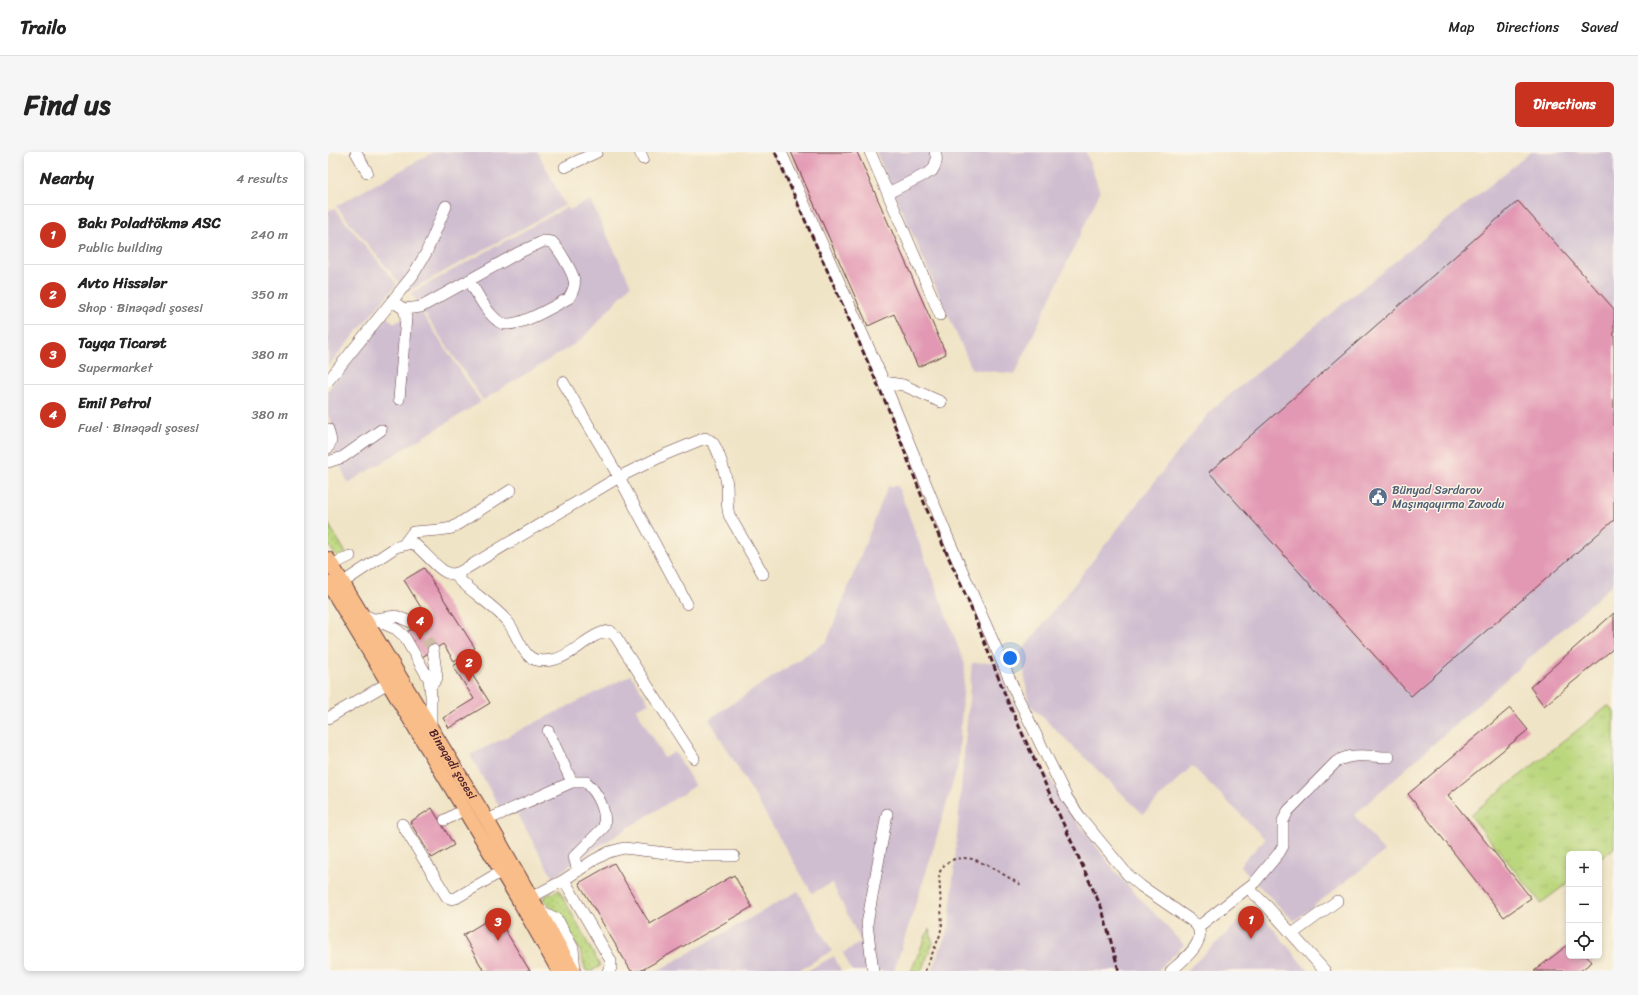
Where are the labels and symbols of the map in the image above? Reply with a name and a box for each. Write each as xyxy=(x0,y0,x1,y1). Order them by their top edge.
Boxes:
place label: Bünyad Sərdarov Maşınqayırma Zavodu xyxy=(1392,479,1505,515)
public building icon: Bünyad Sərdarov Maşınqayırma Zavodu xyxy=(1367,486,1389,508)
pin: 4 xyxy=(407,607,433,640)
your location xyxy=(1000,648,1020,668)
pin: 2 xyxy=(456,649,482,682)
street label: Binəqədi şosesi xyxy=(423,724,483,804)
pin: 1 xyxy=(1238,906,1264,939)
pin: 3 xyxy=(485,908,511,941)

